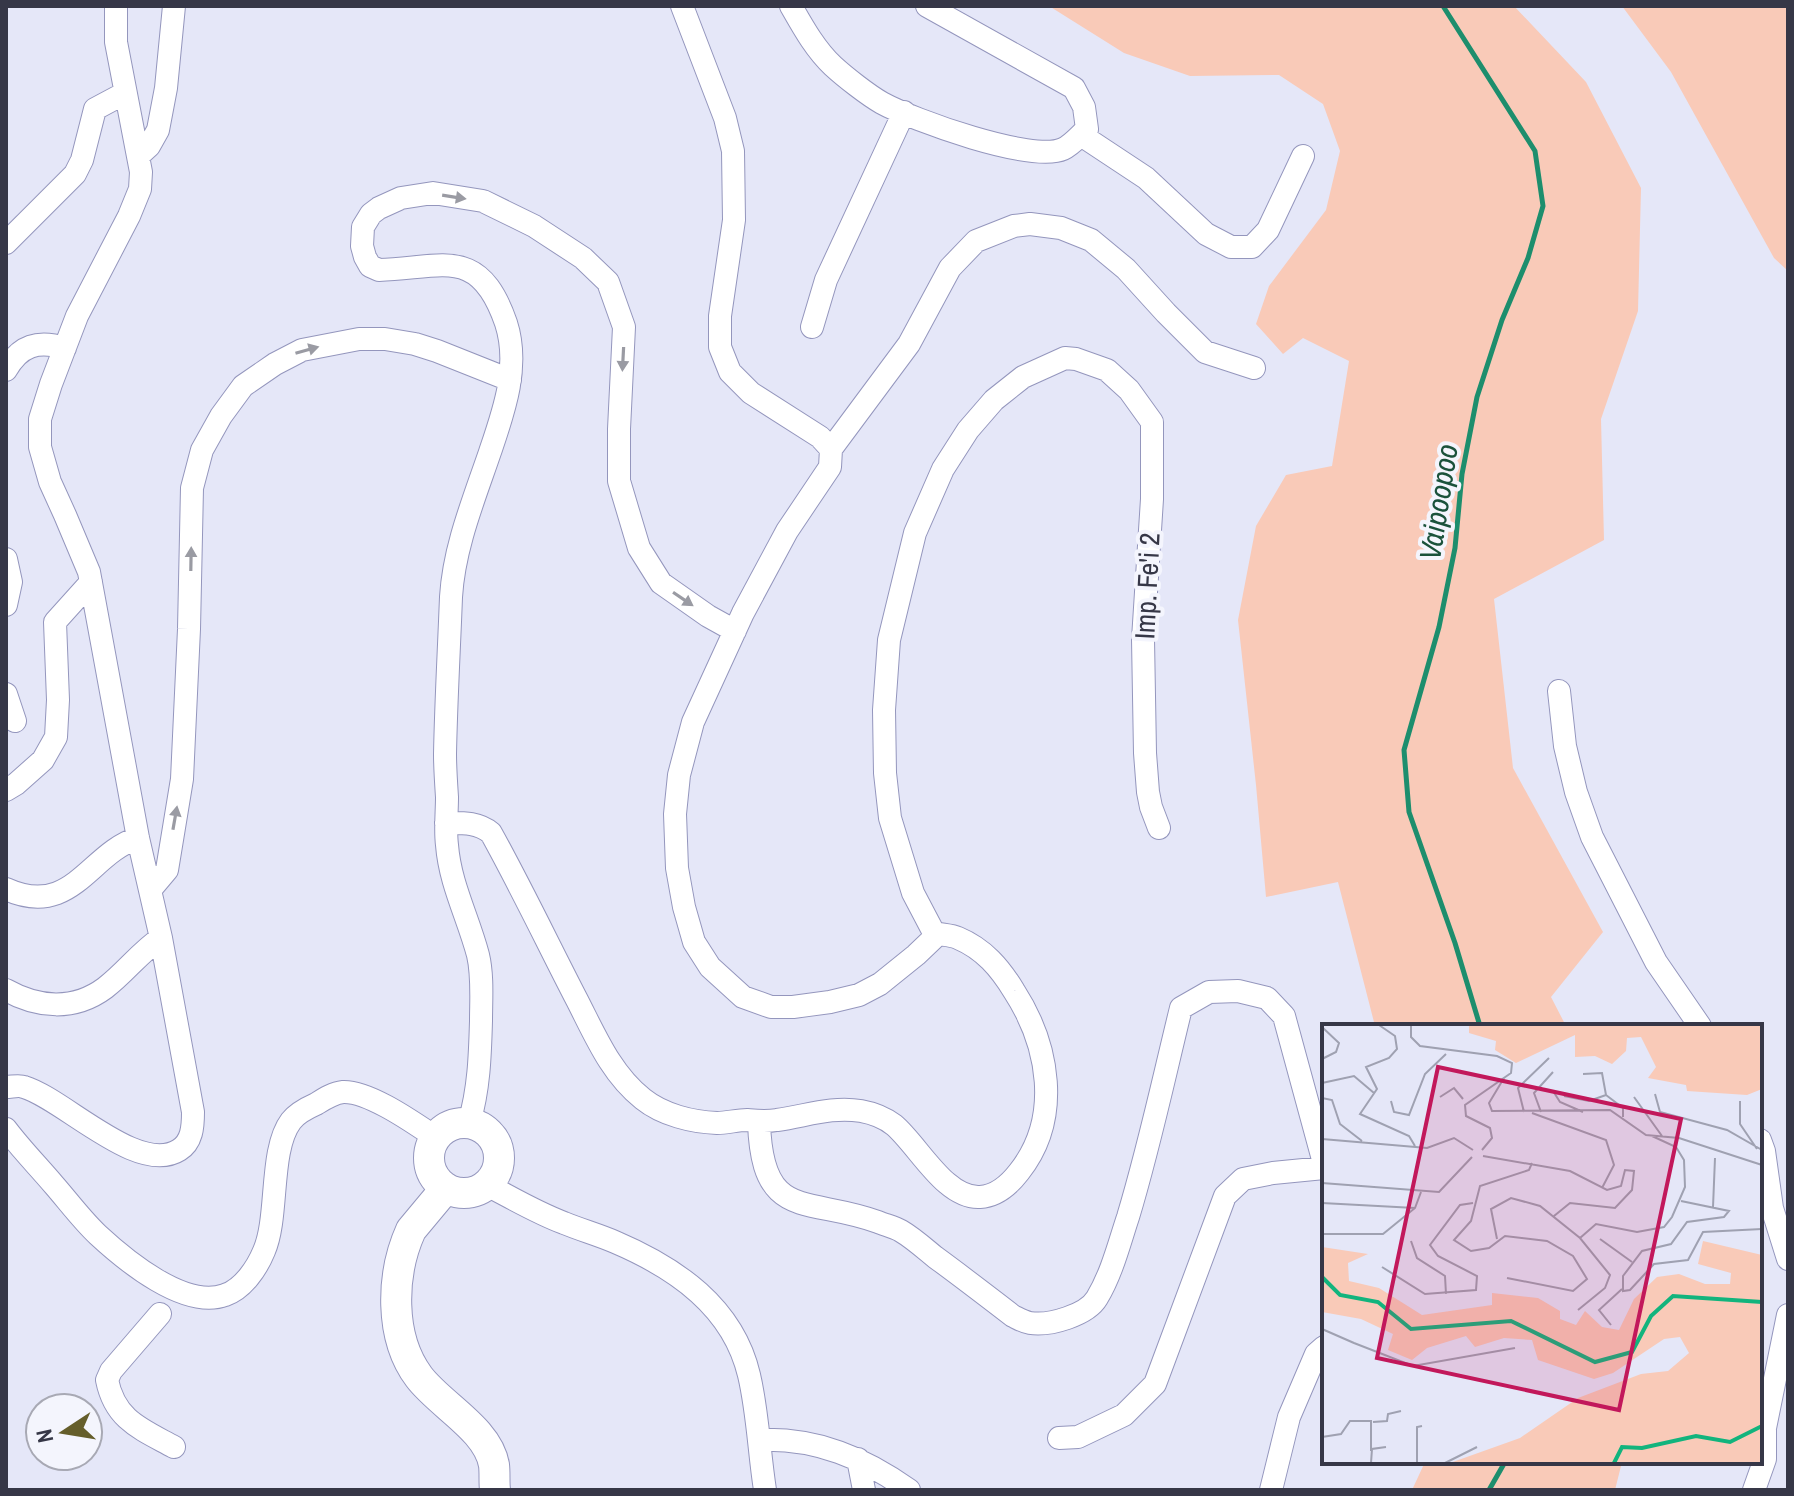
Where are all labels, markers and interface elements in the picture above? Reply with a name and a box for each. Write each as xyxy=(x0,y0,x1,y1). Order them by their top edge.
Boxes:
one-way arrow xyxy=(442,191,467,204)
one-way arrow xyxy=(295,343,319,356)
one-way arrow xyxy=(616,347,629,372)
water label: Vaipoopoo xyxy=(1409,441,1467,563)
street label: Imp. Fe'i 2 xyxy=(1125,532,1169,640)
one-way arrow xyxy=(184,546,197,571)
one-way arrow xyxy=(672,591,693,606)
one-way arrow xyxy=(170,805,182,830)
inset map xyxy=(1322,1024,1762,1464)
north arrow xyxy=(24,1392,104,1472)
text: N xyxy=(28,1427,60,1446)

